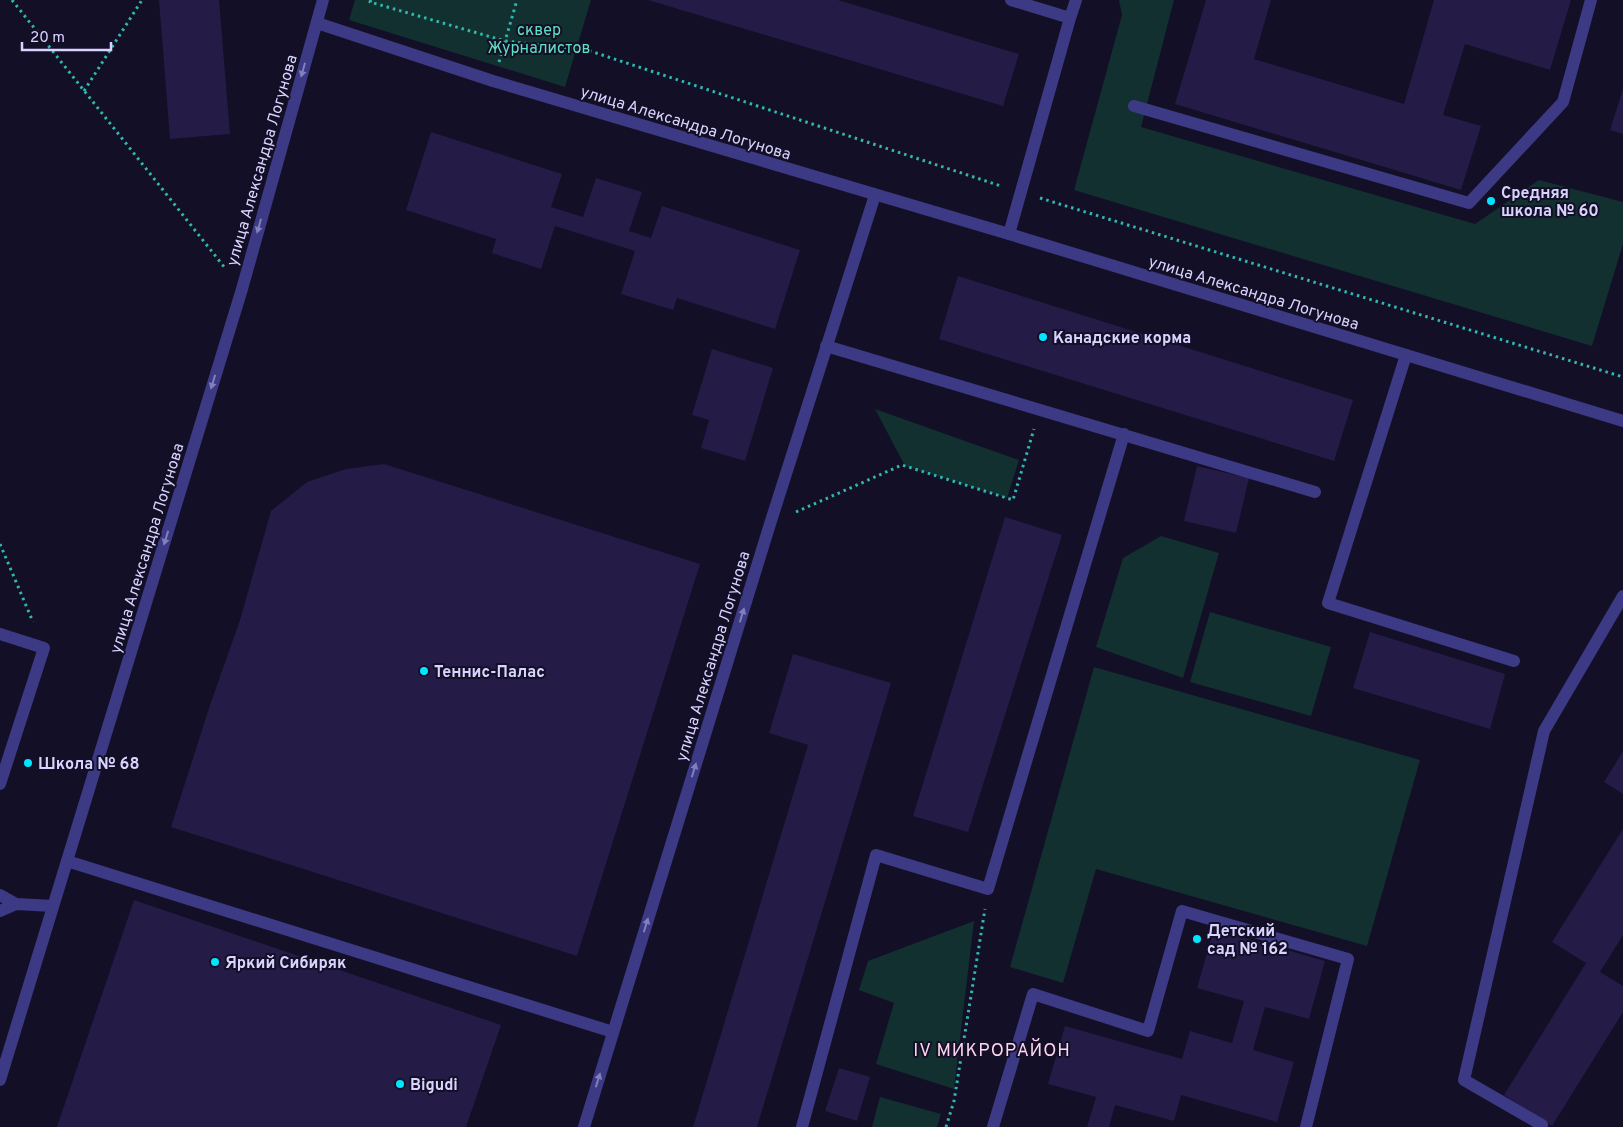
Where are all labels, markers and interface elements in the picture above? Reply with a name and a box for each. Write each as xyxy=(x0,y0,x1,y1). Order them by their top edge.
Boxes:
scale bar xyxy=(22,20,111,52)
park label: сквер Журналистов xyxy=(487,21,591,59)
text: 20 m xyxy=(30,29,65,48)
street label: улица Александра Логунова xyxy=(223,53,303,269)
one-way arrow xyxy=(299,62,307,77)
street label: улица Александра Логунова xyxy=(578,82,793,165)
place label: Средняя школа № 60 xyxy=(1501,184,1599,222)
marker: Средняя школа № 60 xyxy=(1485,195,1497,207)
one-way arrow xyxy=(255,219,263,234)
street label: улица Александра Логунова xyxy=(1146,252,1361,335)
place label: Канадские корма xyxy=(1053,329,1191,349)
marker: Канадские корма xyxy=(1037,331,1049,343)
one-way arrow xyxy=(209,375,217,390)
street label: улица Александра Логунова xyxy=(106,441,189,656)
one-way arrow xyxy=(162,530,169,545)
street label: улица Александра Логунова xyxy=(672,549,755,764)
one-way arrow xyxy=(739,607,747,622)
place label: Теннис-Палас xyxy=(434,663,545,683)
marker: Теннис-Палас xyxy=(418,665,430,677)
place label: Школа № 68 xyxy=(38,755,139,775)
marker: Школа № 68 xyxy=(22,757,34,769)
one-way arrow xyxy=(690,762,698,777)
one-way arrow xyxy=(642,917,650,932)
place label: Детский сад № 162 xyxy=(1207,922,1288,960)
marker: Детский сад № 162 xyxy=(1191,933,1203,945)
place label: Яркий Сибиряк xyxy=(225,954,346,974)
marker: Яркий Сибиряк xyxy=(209,956,221,968)
district label: IV МИКРОРАЙОН xyxy=(913,1038,1071,1063)
one-way arrow xyxy=(595,1073,602,1088)
place label: Bigudi xyxy=(410,1076,458,1096)
marker: Bigudi xyxy=(394,1078,406,1090)

